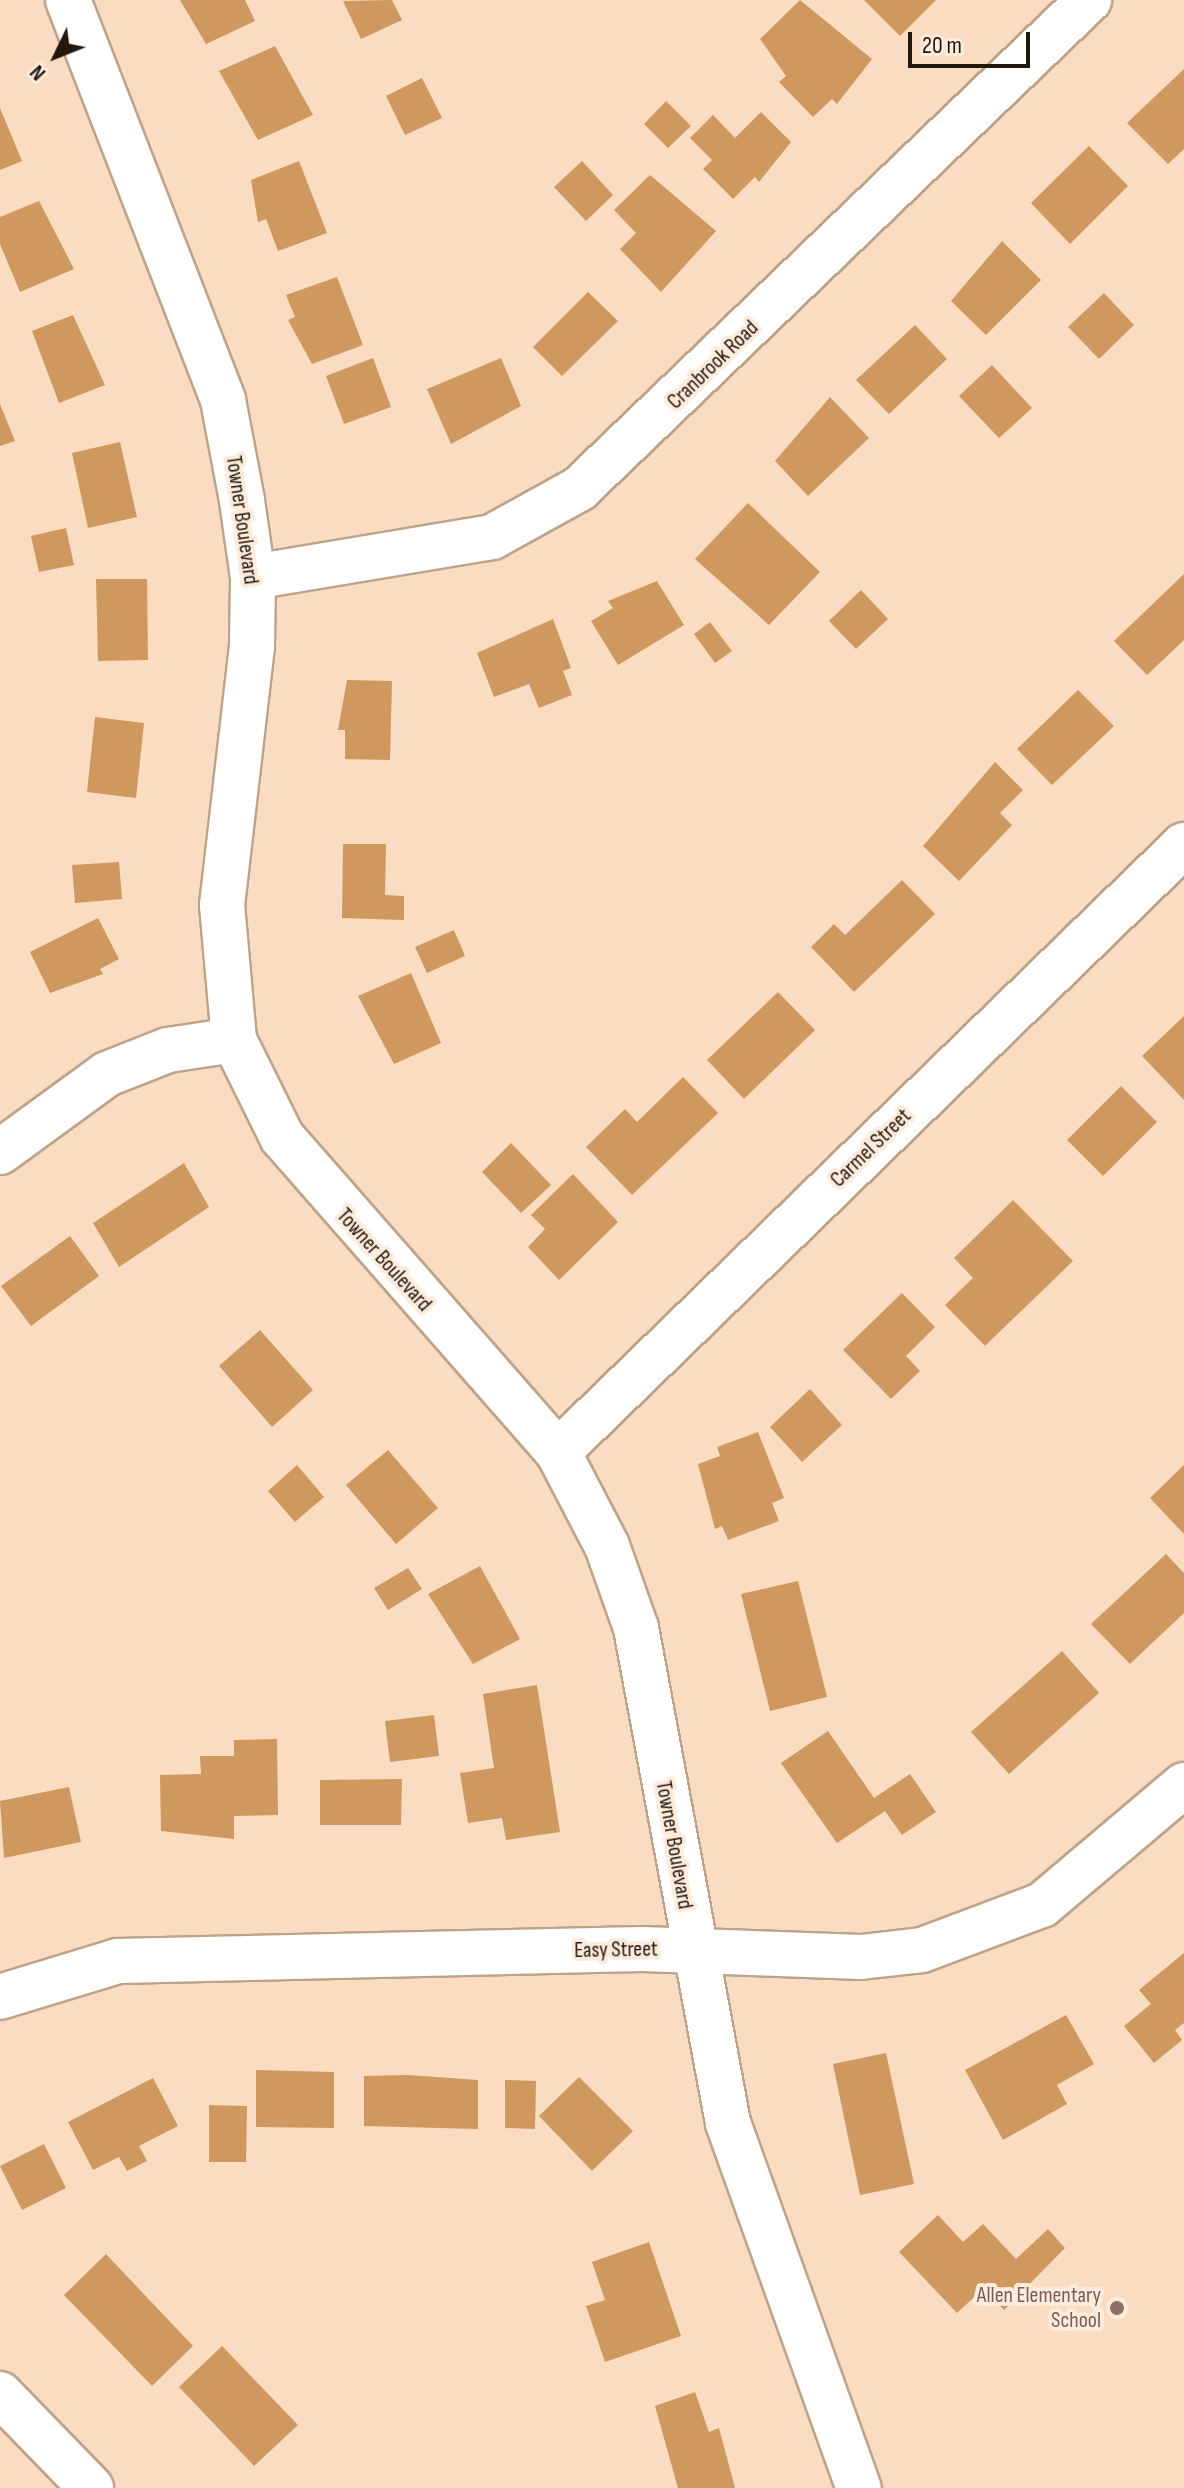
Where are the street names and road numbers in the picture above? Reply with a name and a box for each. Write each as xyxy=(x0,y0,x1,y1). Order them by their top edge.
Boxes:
street label: Cranbrook Road xyxy=(662,315,764,415)
street label: Towner Boulevard xyxy=(220,454,264,586)
street label: Carmel Street xyxy=(825,1103,917,1193)
street label: Towner Boulevard xyxy=(331,1203,437,1317)
street label: Towner Boulevard xyxy=(650,1779,698,1911)
street label: Easy Street xyxy=(574,1936,658,1964)

